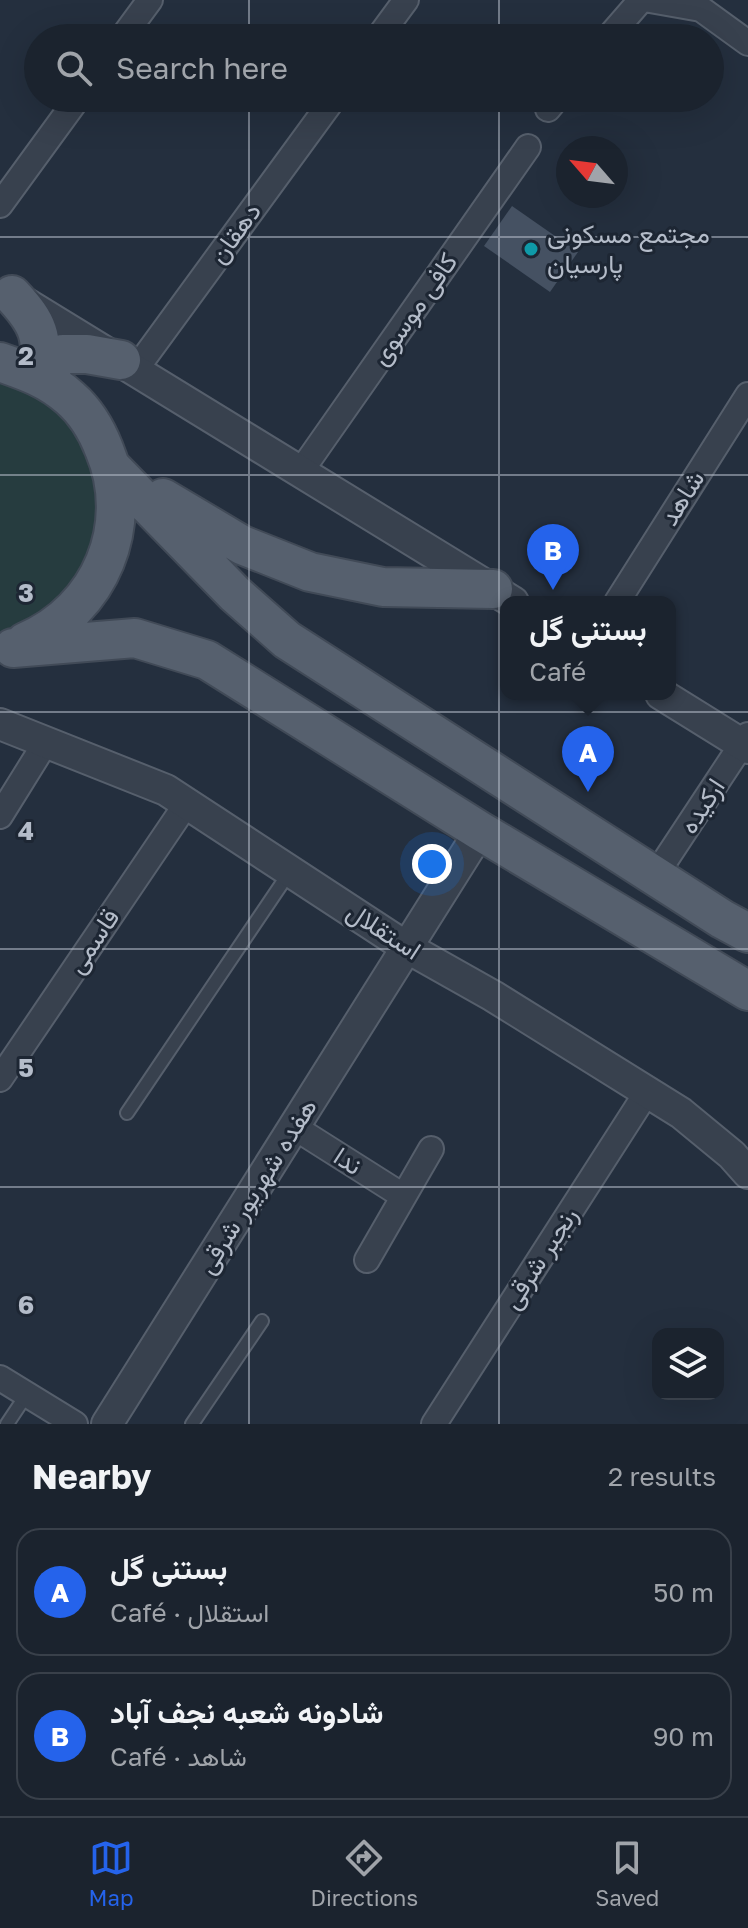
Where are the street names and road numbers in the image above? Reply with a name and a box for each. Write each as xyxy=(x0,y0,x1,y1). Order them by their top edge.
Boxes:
street label: دهقان xyxy=(202,196,267,269)
street label: کافی موسوی xyxy=(364,247,464,371)
street label: شاهد xyxy=(653,464,710,531)
street label: ارکیده xyxy=(672,772,732,840)
street label: استقلال xyxy=(341,895,427,967)
street label: قاسمی xyxy=(60,902,126,980)
street label: هفده شهریور شرقی xyxy=(190,1092,324,1280)
street label: ندا xyxy=(328,1140,368,1181)
street label: رنجبر شرقی xyxy=(495,1201,585,1315)

